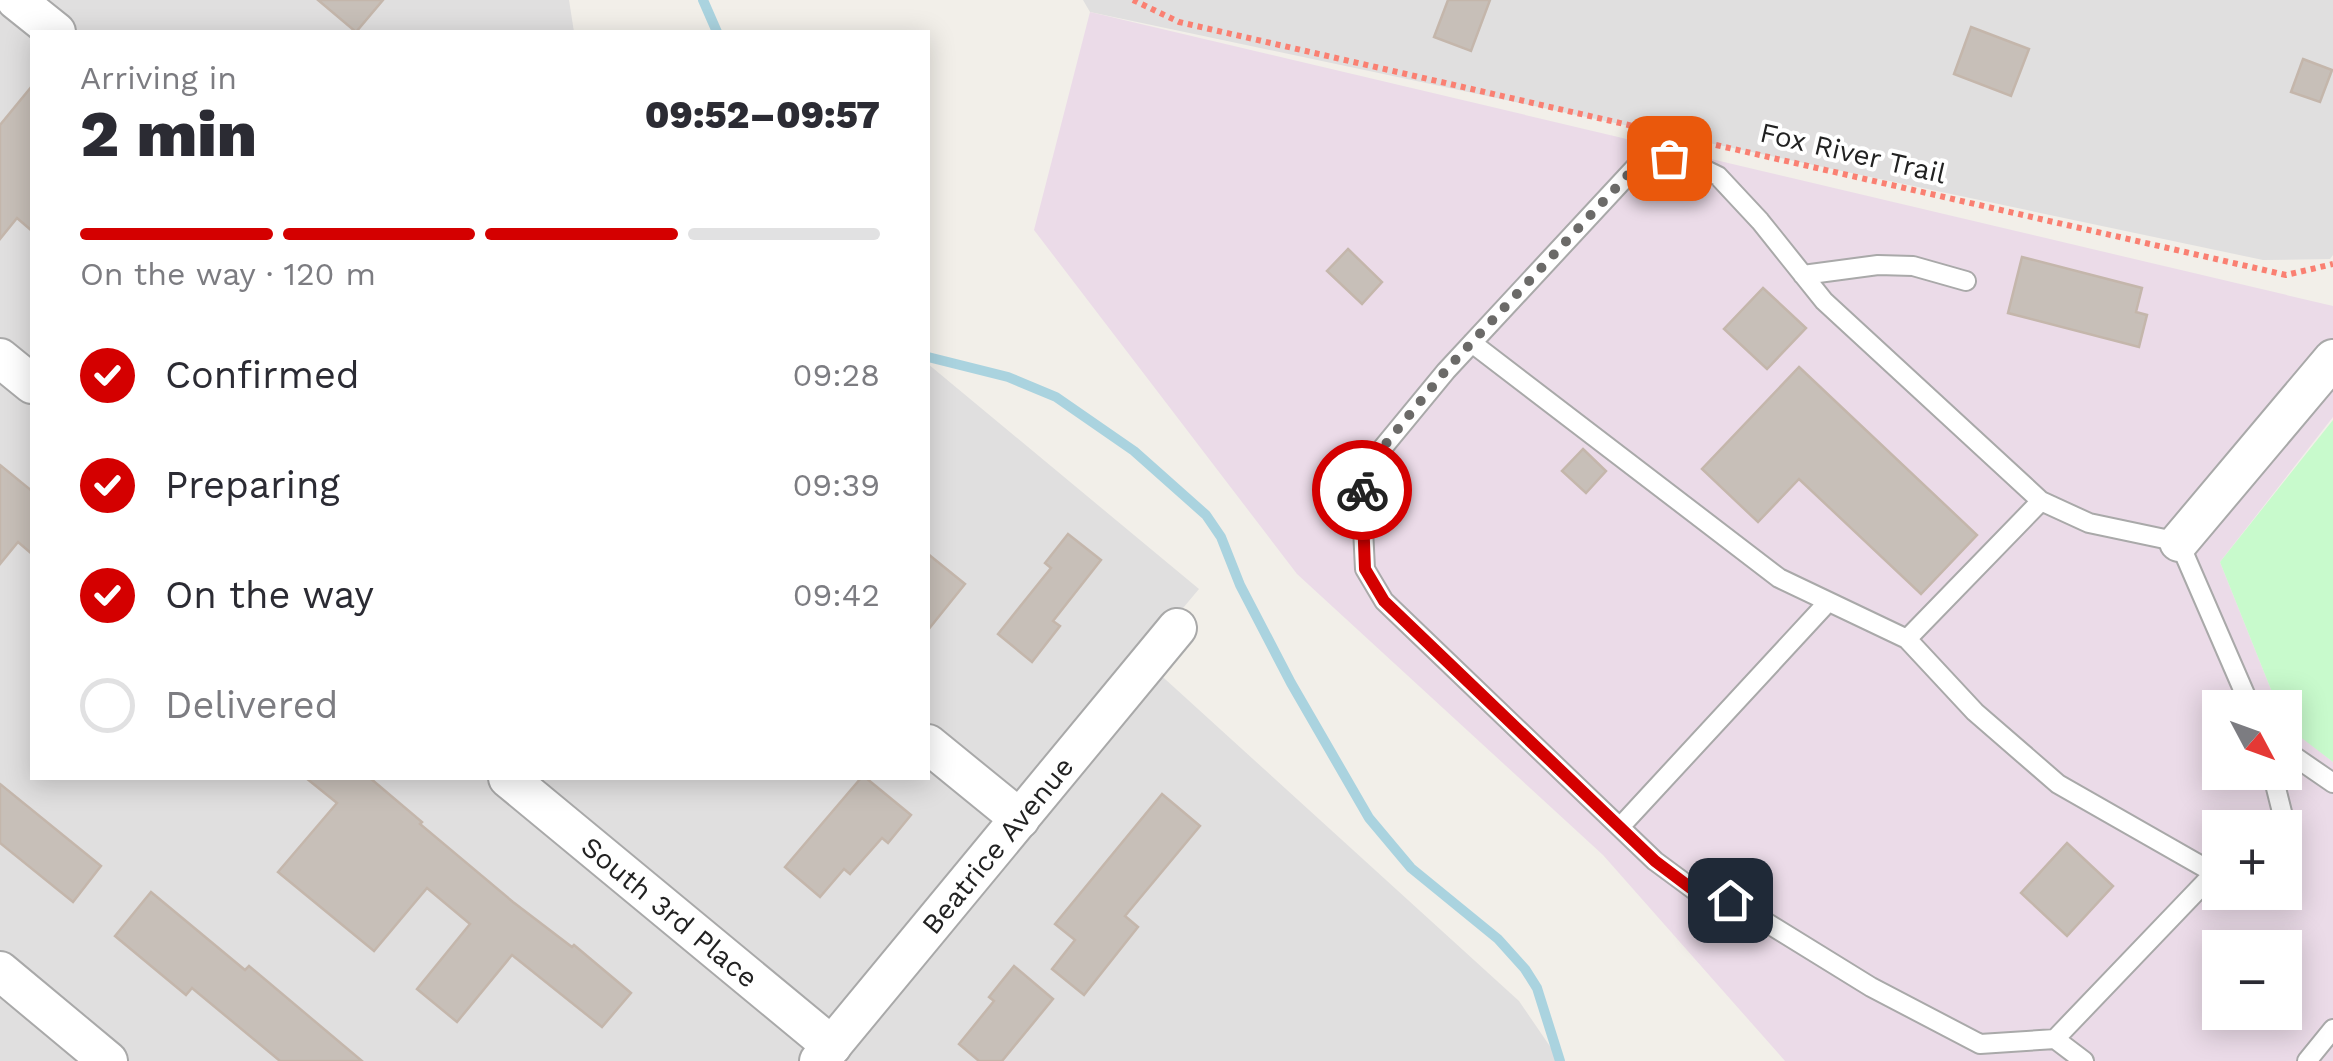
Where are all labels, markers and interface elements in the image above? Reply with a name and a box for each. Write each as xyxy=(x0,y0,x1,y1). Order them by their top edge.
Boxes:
text: Arriving in xyxy=(80,59,237,97)
text: 09:52–09:57 xyxy=(645,93,880,137)
text: 2 min xyxy=(80,96,257,172)
pin xyxy=(1627,116,1712,201)
street label: Fox River Trail xyxy=(1757,116,1950,191)
icon: bag xyxy=(1642,131,1697,186)
text: On the way · 120 m xyxy=(80,255,376,293)
icon: check xyxy=(80,348,135,403)
text: Confirmed xyxy=(165,353,360,397)
text: 09:28 xyxy=(793,356,880,394)
courier xyxy=(1312,440,1412,540)
icon: check xyxy=(80,458,135,513)
text: Preparing xyxy=(165,463,340,507)
icon: bike xyxy=(1335,463,1390,518)
text: 09:39 xyxy=(792,466,880,504)
icon: check xyxy=(80,568,135,623)
text: On the way xyxy=(165,573,374,617)
text: 09:42 xyxy=(793,576,880,614)
text: Delivered xyxy=(165,683,338,727)
north arrow xyxy=(2202,690,2302,790)
map controls xyxy=(2202,690,2302,1030)
street label: Beatrice Avenue xyxy=(915,750,1080,940)
button: + xyxy=(2202,810,2302,910)
street label: South 3rd Place xyxy=(575,830,765,994)
pin xyxy=(1688,858,1773,943)
icon: home xyxy=(1703,873,1758,928)
button: − xyxy=(2202,930,2302,1030)

